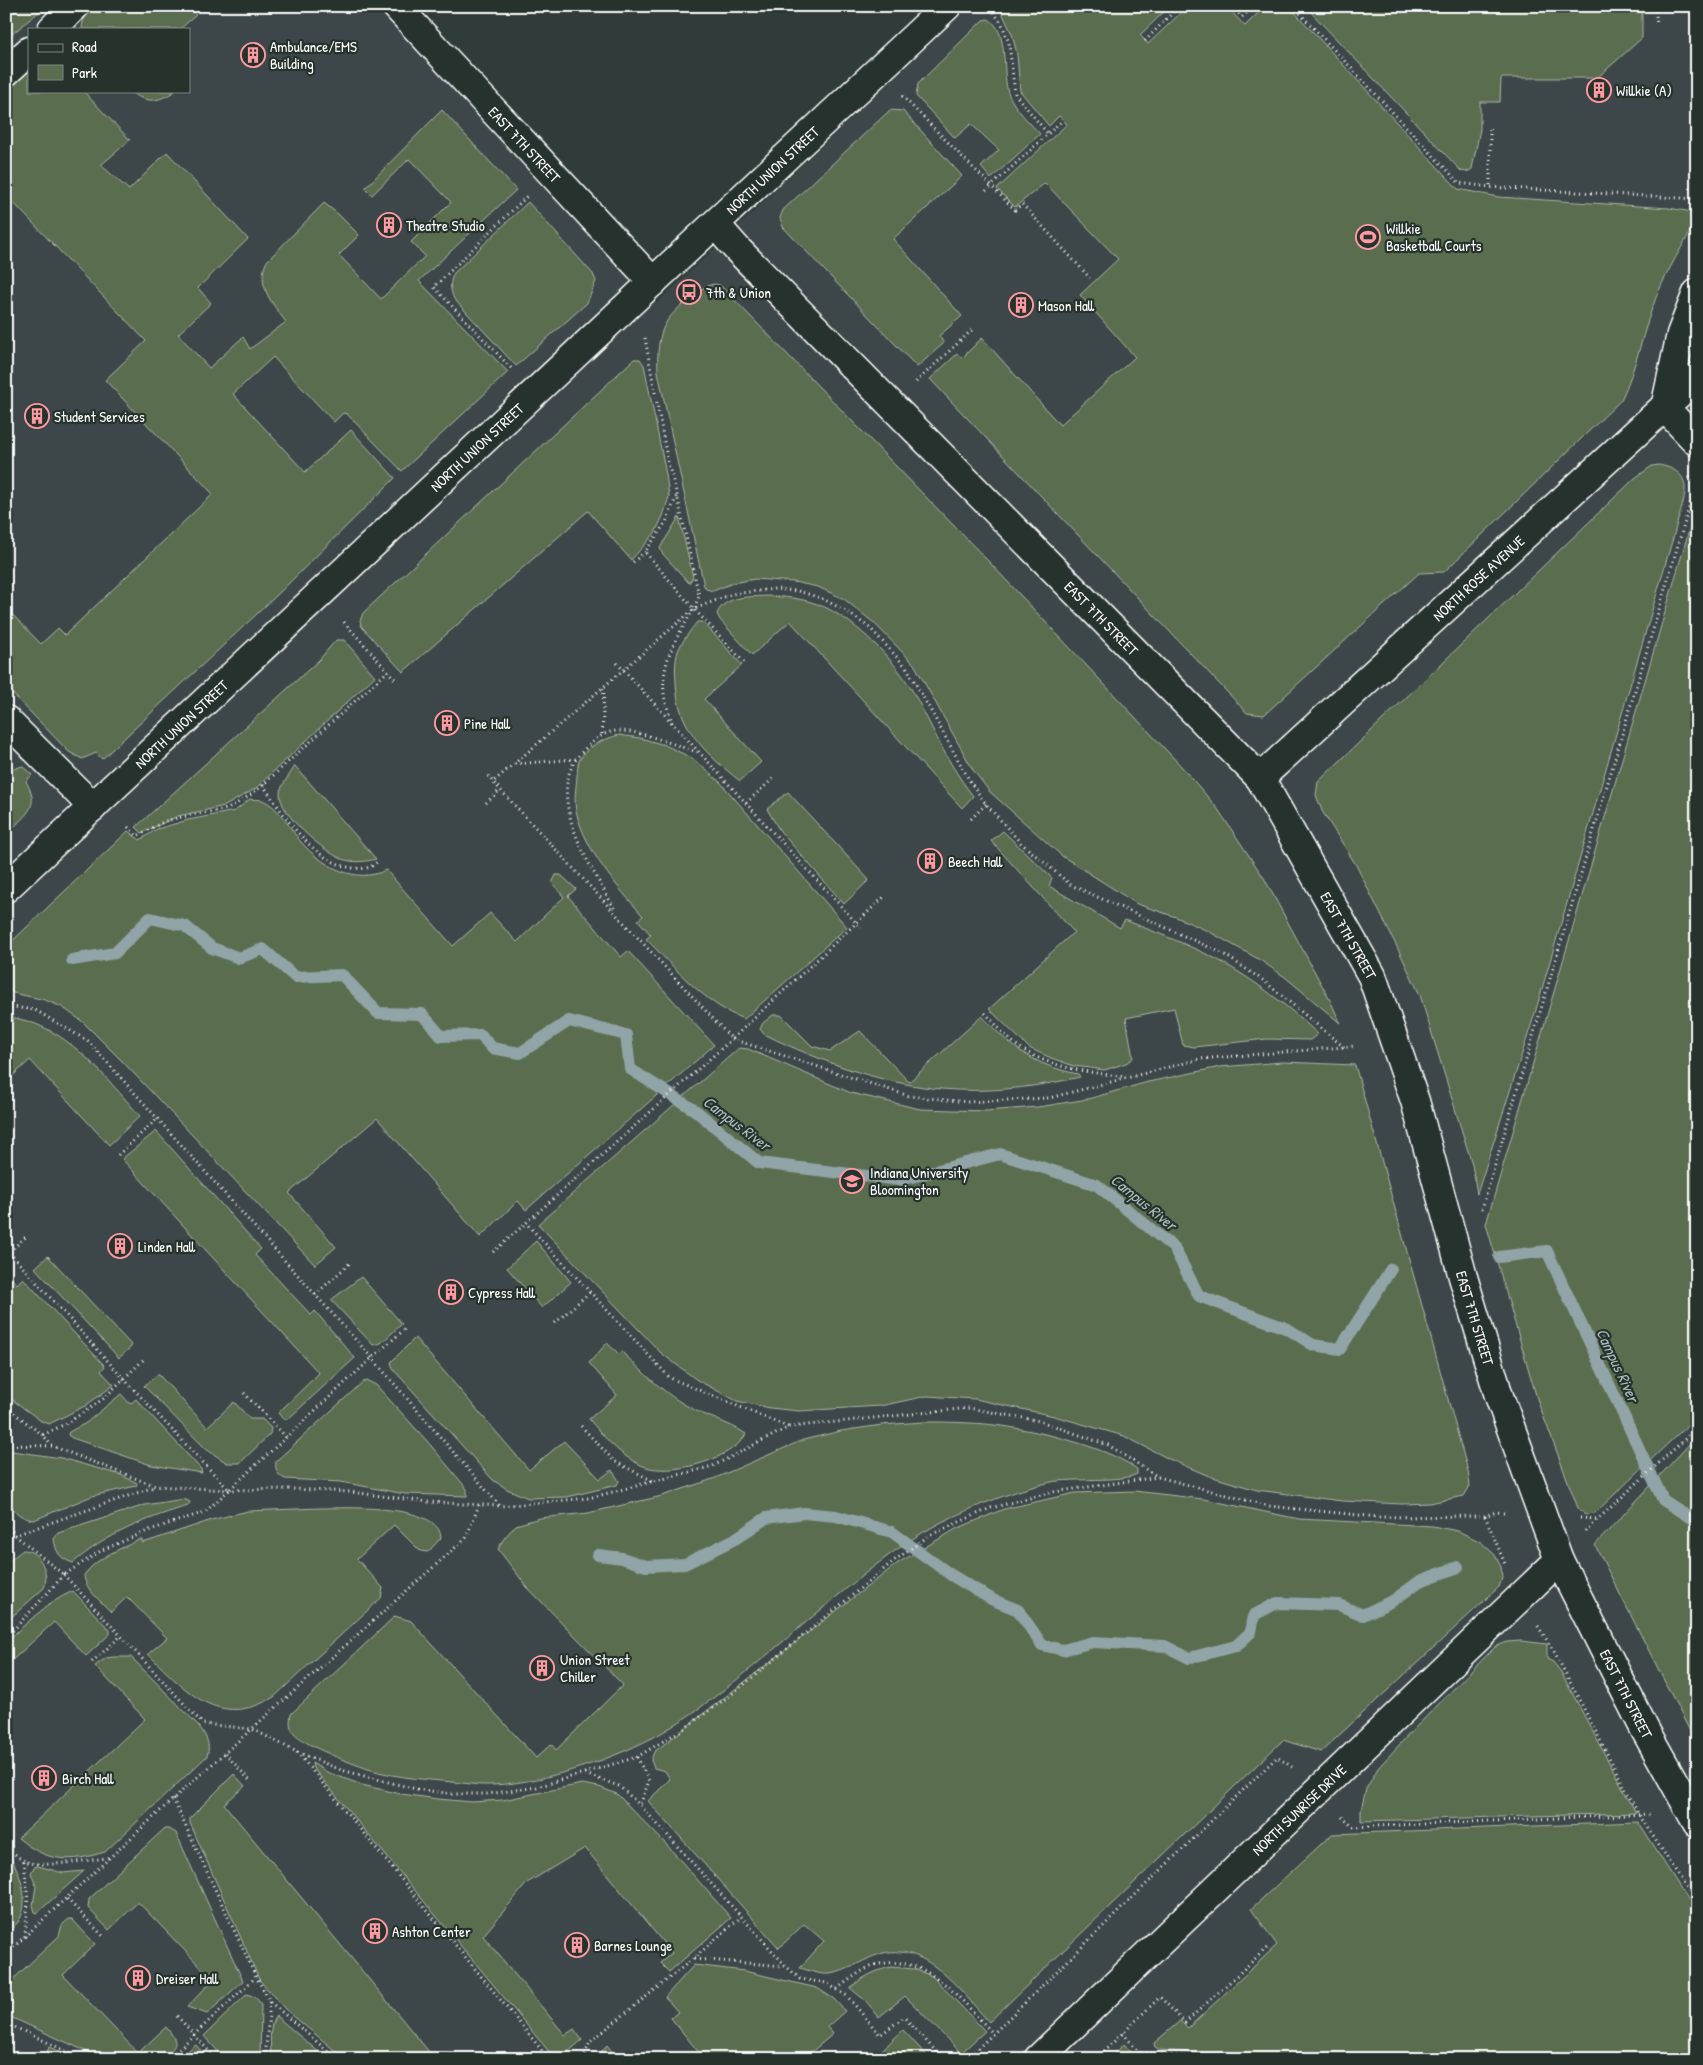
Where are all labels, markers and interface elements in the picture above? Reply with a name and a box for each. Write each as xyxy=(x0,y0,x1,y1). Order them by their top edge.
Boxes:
legend xyxy=(28,28,190,92)
text: Road xyxy=(72,36,97,57)
place label: Ambulance/EMS Building xyxy=(270,36,357,74)
building icon: Ambulance/EMS Building xyxy=(240,42,266,68)
text: Park xyxy=(72,62,97,83)
building icon: Willkie (A) xyxy=(1586,77,1612,103)
place label: Willkie (A) xyxy=(1616,80,1672,101)
street label: EAST 7TH STREET xyxy=(484,102,566,188)
street label: NORTH UNION STREET xyxy=(721,120,824,219)
building icon: Theatre Studio xyxy=(376,212,402,238)
place label: Theatre Studio xyxy=(406,215,485,236)
place label: Willkie Basketball Courts xyxy=(1386,218,1482,256)
sports icon: Willkie Basketball Courts xyxy=(1355,224,1381,250)
bus stop icon: 7th & Union xyxy=(676,279,702,305)
place label: 7th & Union xyxy=(706,282,771,303)
building icon: Mason Hall xyxy=(1008,292,1034,318)
place label: Mason Hall xyxy=(1038,295,1095,316)
street label: NORTH UNION STREET xyxy=(425,397,529,496)
building icon: Student Services xyxy=(24,403,50,429)
place label: Student Services xyxy=(54,406,145,427)
street label: NORTH ROSE AVENUE xyxy=(1427,530,1529,626)
street label: EAST 7TH STREET xyxy=(1060,576,1144,661)
street label: NORTH UNION STREET xyxy=(130,674,233,773)
building icon: Pine Hall xyxy=(434,710,460,736)
place label: Pine Hall xyxy=(464,713,511,734)
building icon: Beech Hall xyxy=(917,848,943,874)
place label: Beech Hall xyxy=(948,851,1003,872)
street label: EAST 7TH STREET xyxy=(1316,888,1383,984)
water label: Campus River xyxy=(699,1091,777,1157)
place label: Indiana University Bloomington xyxy=(870,1162,968,1200)
school or university icon: Indiana University Bloomington xyxy=(839,1168,865,1194)
water label: Campus River xyxy=(1106,1169,1183,1236)
building icon: Linden Hall xyxy=(107,1233,133,1259)
place label: Linden Hall xyxy=(138,1236,196,1257)
street label: EAST 7TH STREET xyxy=(1451,1268,1500,1368)
building icon: Cypress Hall xyxy=(438,1279,464,1305)
place label: Cypress Hall xyxy=(468,1282,536,1303)
water label: Campus River xyxy=(1591,1325,1645,1407)
street label: EAST 7TH STREET xyxy=(1595,1645,1658,1743)
place label: Union Street Chiller xyxy=(560,1649,630,1687)
building icon: Union Street Chiller xyxy=(529,1655,555,1681)
street label: NORTH SUNRISE DRIVE xyxy=(1247,1759,1351,1860)
building icon: Birch Hall xyxy=(31,1765,57,1791)
place label: Birch Hall xyxy=(62,1768,114,1789)
building icon: Ashton Center xyxy=(362,1918,388,1944)
place label: Ashton Center xyxy=(392,1921,471,1942)
building icon: Barnes Lounge xyxy=(564,1932,590,1958)
place label: Barnes Lounge xyxy=(594,1935,672,1956)
building icon: Dreiser Hall xyxy=(125,1965,151,1991)
place label: Dreiser Hall xyxy=(156,1968,219,1989)

